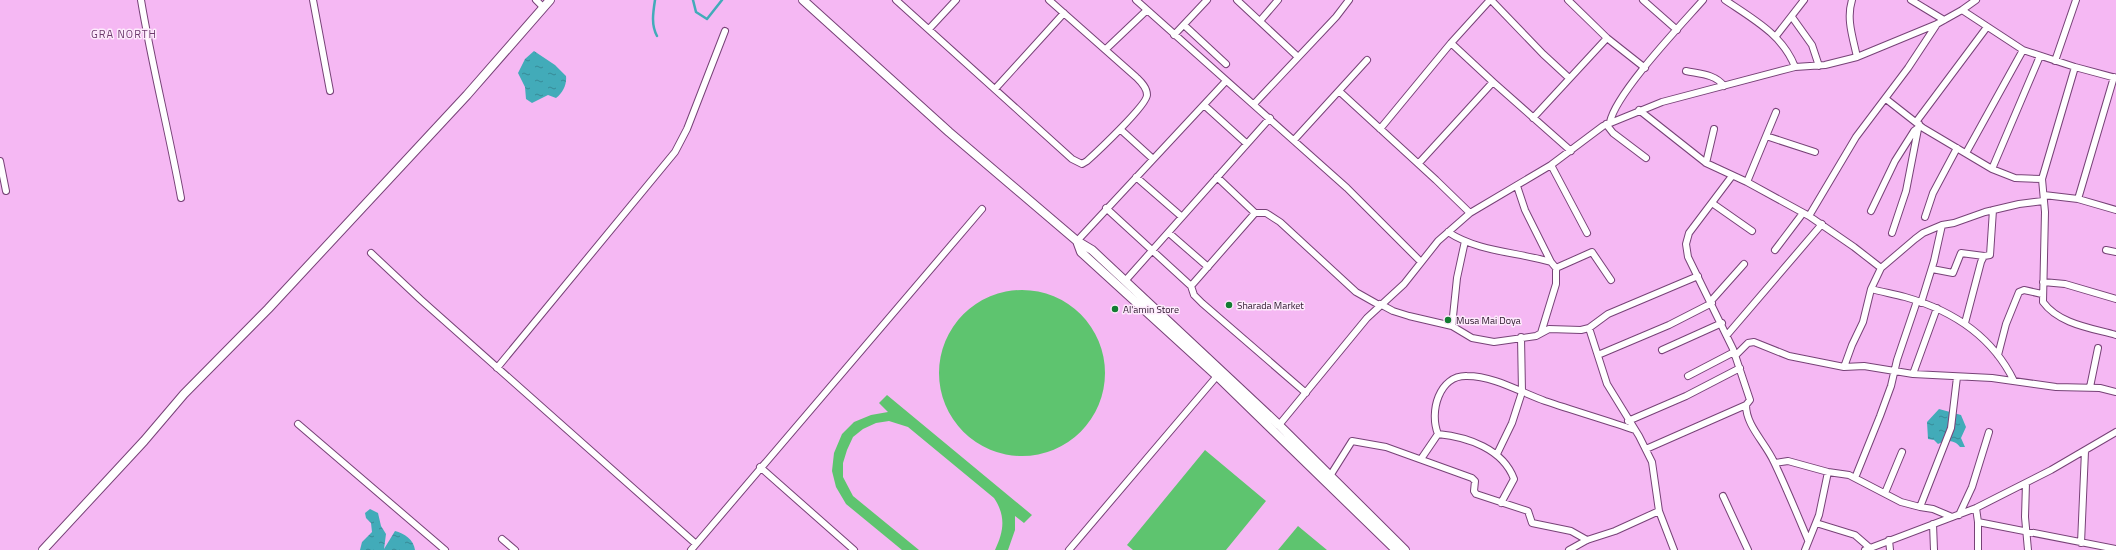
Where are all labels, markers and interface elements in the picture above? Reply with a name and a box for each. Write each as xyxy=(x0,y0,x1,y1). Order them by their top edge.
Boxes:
district label: GRA NORTH xyxy=(91,26,157,42)
place label: Sharada Market xyxy=(1237,298,1304,313)
marker: Sharada Market xyxy=(1224,300,1234,310)
place label: Al'amin Store xyxy=(1123,302,1179,317)
marker: Al'amin Store xyxy=(1110,304,1120,314)
place label: Musa Mai Doya xyxy=(1456,313,1521,328)
marker: Musa Mai Doya xyxy=(1443,315,1453,325)

